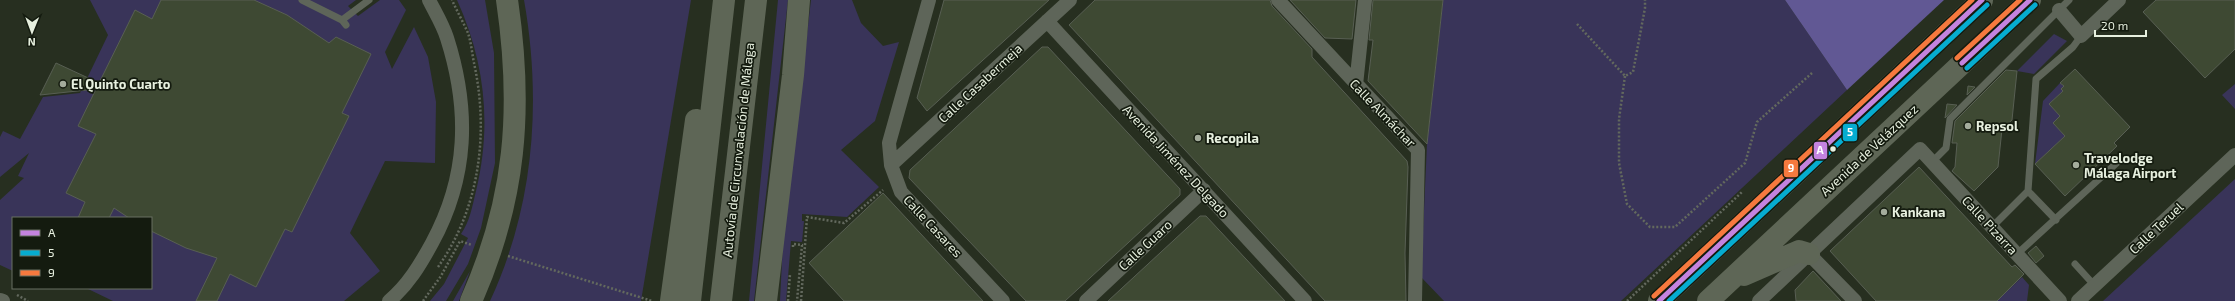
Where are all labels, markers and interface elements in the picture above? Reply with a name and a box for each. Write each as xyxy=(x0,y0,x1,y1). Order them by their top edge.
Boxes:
north arrow xyxy=(12,12,52,52)
scale bar xyxy=(2095,12,2146,38)
text: 20 m xyxy=(2101,18,2128,32)
text: N xyxy=(28,36,36,49)
street label: Calle Casabermeja xyxy=(935,40,1025,126)
street label: Autovía de Circunvalación de Málaga xyxy=(719,42,757,258)
place label: El Quinto Cuarto xyxy=(71,76,171,93)
street label: Calle Almáchar xyxy=(1346,76,1420,150)
marker: El Quinto Cuarto xyxy=(58,79,68,89)
street label: Avenida Jiménez Delgado xyxy=(1120,101,1232,221)
street label: Avenida de Velázquez xyxy=(1817,101,1921,199)
place label: Repsol xyxy=(1976,118,2019,134)
marker: Repsol xyxy=(1963,121,1973,131)
line badge: 5 xyxy=(1842,123,1858,142)
text: 5 xyxy=(1847,125,1853,138)
place label: Recopila xyxy=(1206,130,1259,146)
marker: Recopila xyxy=(1193,133,1203,143)
line badge: A xyxy=(1813,141,1828,160)
unlabelled marker xyxy=(1828,144,1838,154)
place label: Travelodge Málaga Airport xyxy=(2084,150,2177,181)
line badge: 9 xyxy=(1783,159,1799,178)
marker: Travelodge Málaga Airport xyxy=(2071,160,2081,170)
text: 9 xyxy=(1788,161,1794,174)
street label: Calle Casares xyxy=(900,192,966,260)
street label: Calle Pizarra xyxy=(1959,192,2021,258)
street label: Calle Teruel xyxy=(2126,199,2187,257)
place label: Kankana xyxy=(1892,204,1945,220)
marker: Kankana xyxy=(1879,207,1889,217)
street label: Calle Guaro xyxy=(1115,216,1175,274)
legend xyxy=(12,217,152,289)
text: A xyxy=(48,225,56,239)
text: 5 xyxy=(48,245,54,259)
text: 9 xyxy=(48,265,55,279)

